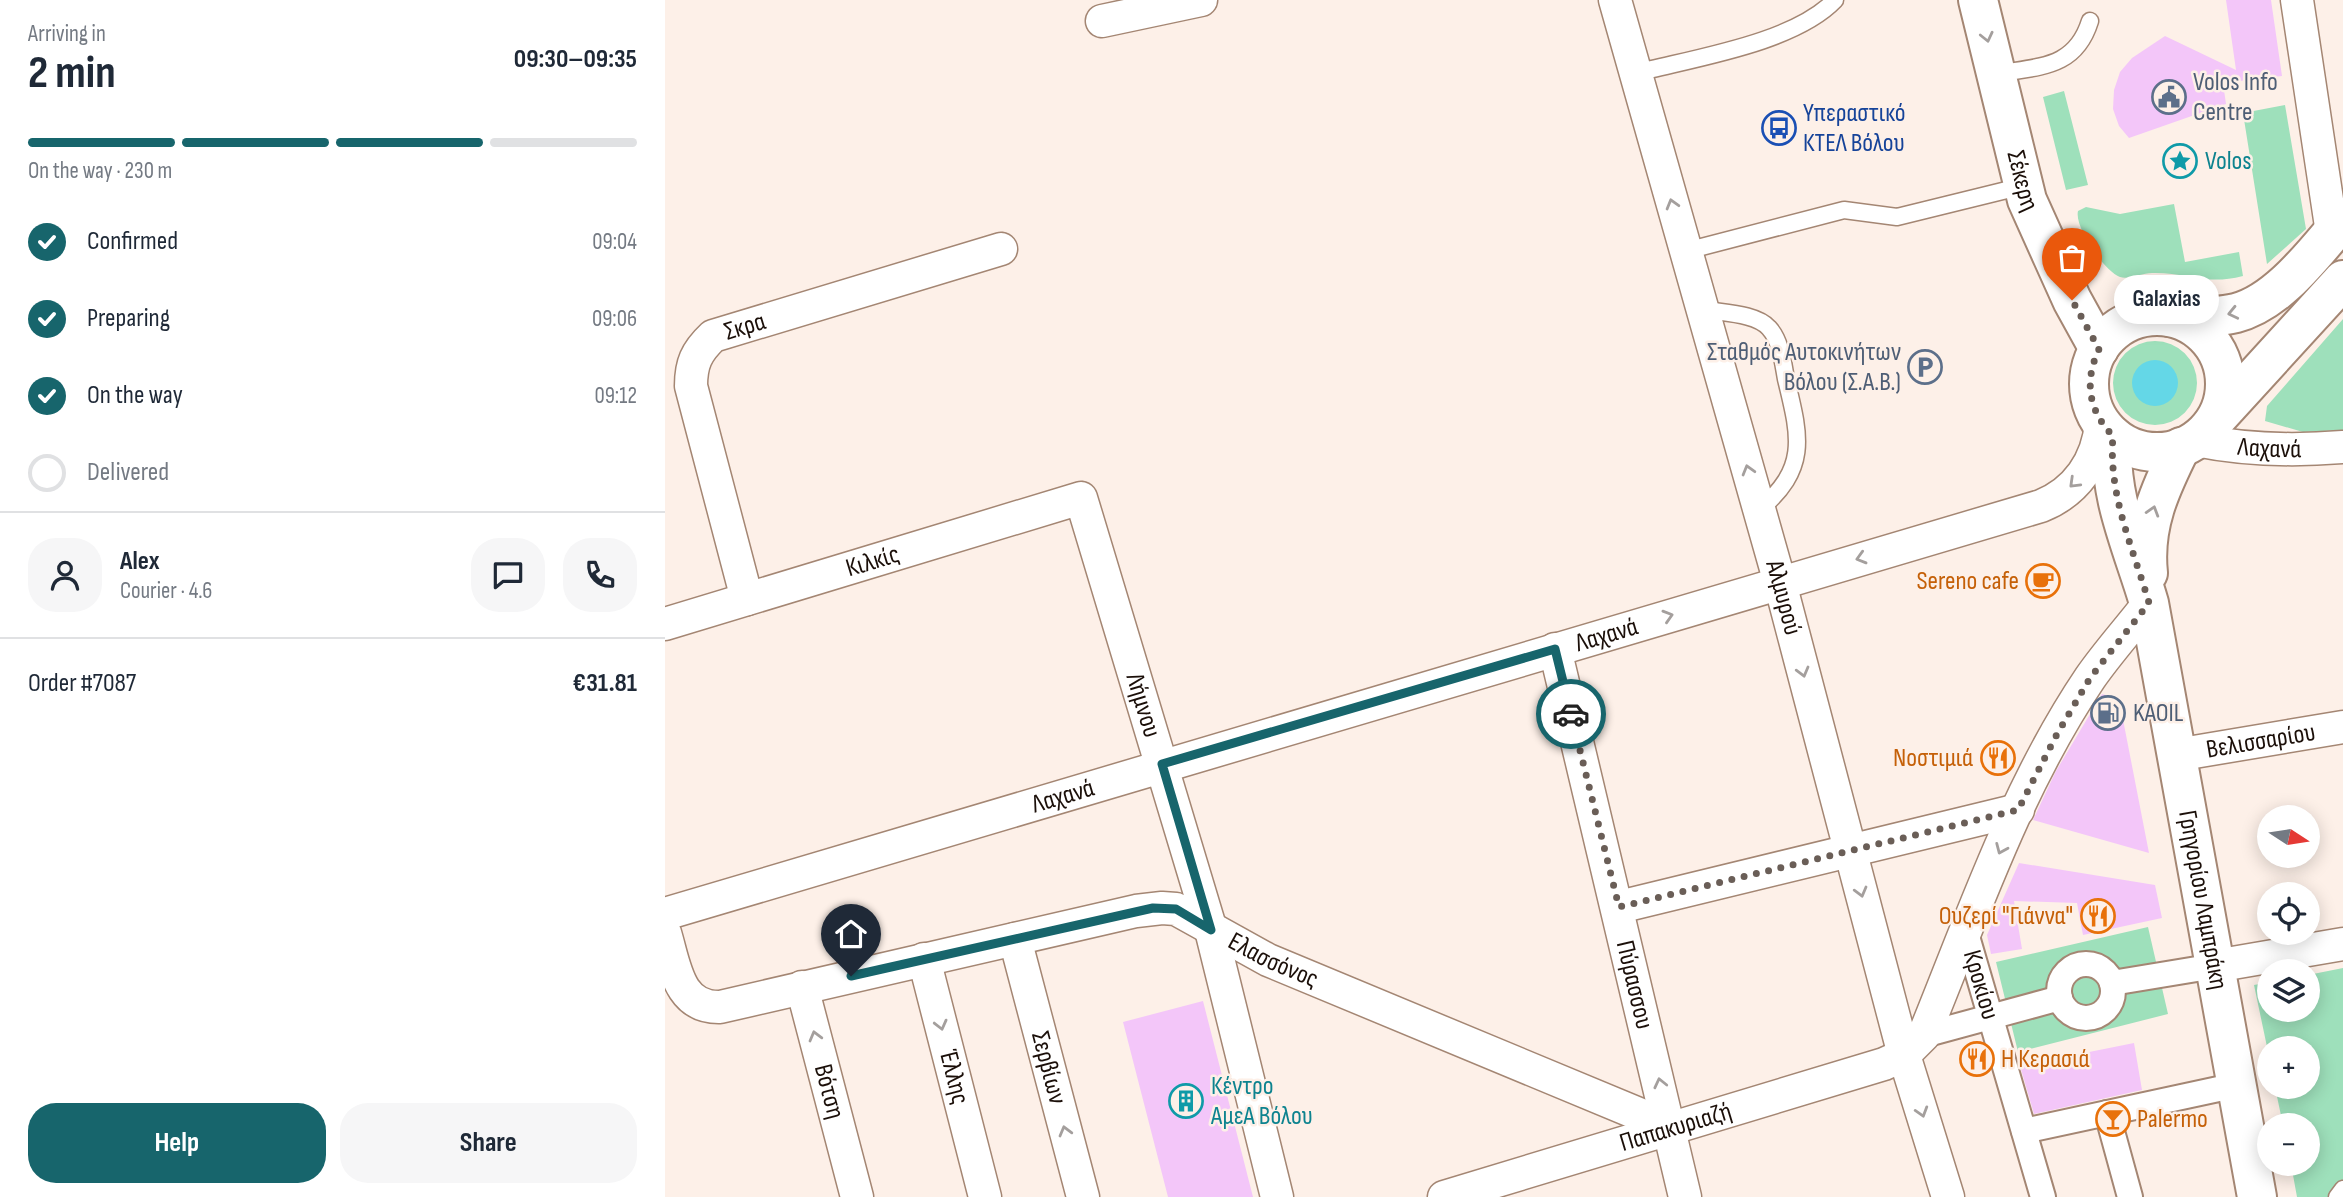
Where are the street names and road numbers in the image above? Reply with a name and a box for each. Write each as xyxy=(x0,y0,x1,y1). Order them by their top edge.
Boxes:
street label: Σέκερη xyxy=(2000,147,2045,216)
street label: Σκρα xyxy=(720,306,769,347)
street label: Λαχανά xyxy=(2235,431,2301,465)
street label: Κιλκίς xyxy=(842,538,903,584)
street label: Αλμυρού xyxy=(1759,556,1809,638)
street label: Λαχανά xyxy=(1571,611,1641,659)
street label: Λήμνου xyxy=(1119,669,1168,741)
street label: Βελισσαρίου xyxy=(2204,716,2318,765)
street label: Λαχανά xyxy=(1027,772,1098,820)
street label: Γρηγορίου Λαμπράκη xyxy=(2172,808,2234,992)
street label: Ελασσόνος xyxy=(1223,926,1323,995)
street label: Πύρασσου xyxy=(1609,937,1660,1032)
street label: Κροκίου xyxy=(1956,946,2006,1023)
street label: Σερβίων xyxy=(1025,1028,1073,1107)
street label: Έλλης xyxy=(932,1046,976,1108)
street label: Βότση xyxy=(807,1061,851,1122)
street label: Παπακυριαζή xyxy=(1616,1095,1735,1158)

